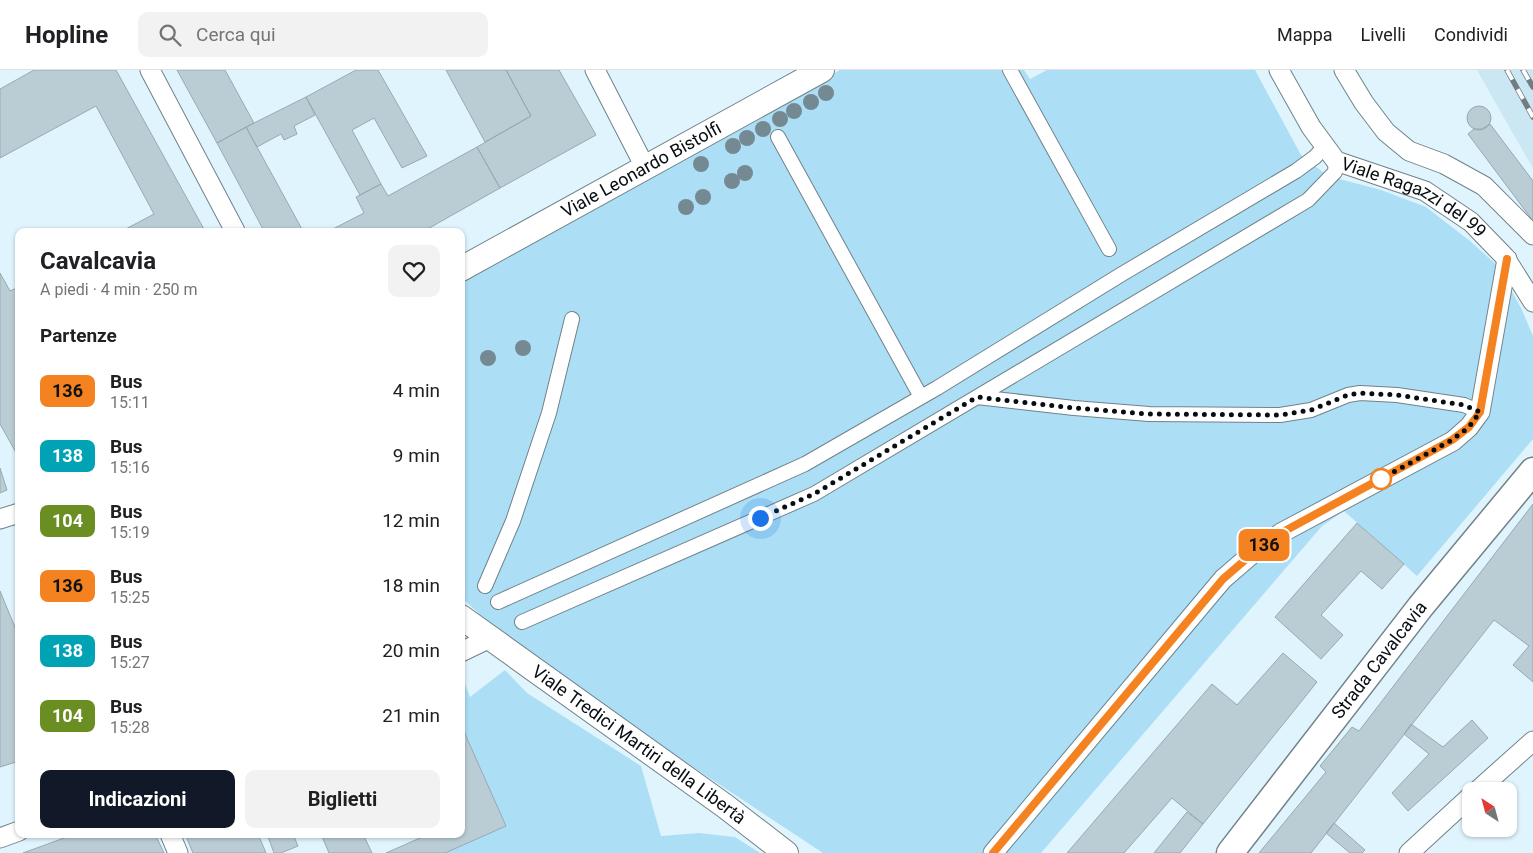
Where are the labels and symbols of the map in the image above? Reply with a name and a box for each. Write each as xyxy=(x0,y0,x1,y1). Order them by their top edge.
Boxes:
street label: Viale Leonardo Bistolfi xyxy=(558,117,725,222)
street label: Viale Ragazzi del 99 xyxy=(1339,153,1491,241)
unlabelled marker xyxy=(1370,468,1392,490)
your location xyxy=(748,506,773,531)
line badge: 136 xyxy=(1235,529,1293,561)
street label: Strada Cavalcavia xyxy=(1327,597,1431,723)
street label: Viale Tredici Martiri della Libertà xyxy=(528,660,750,828)
north arrow xyxy=(1462,782,1518,838)

